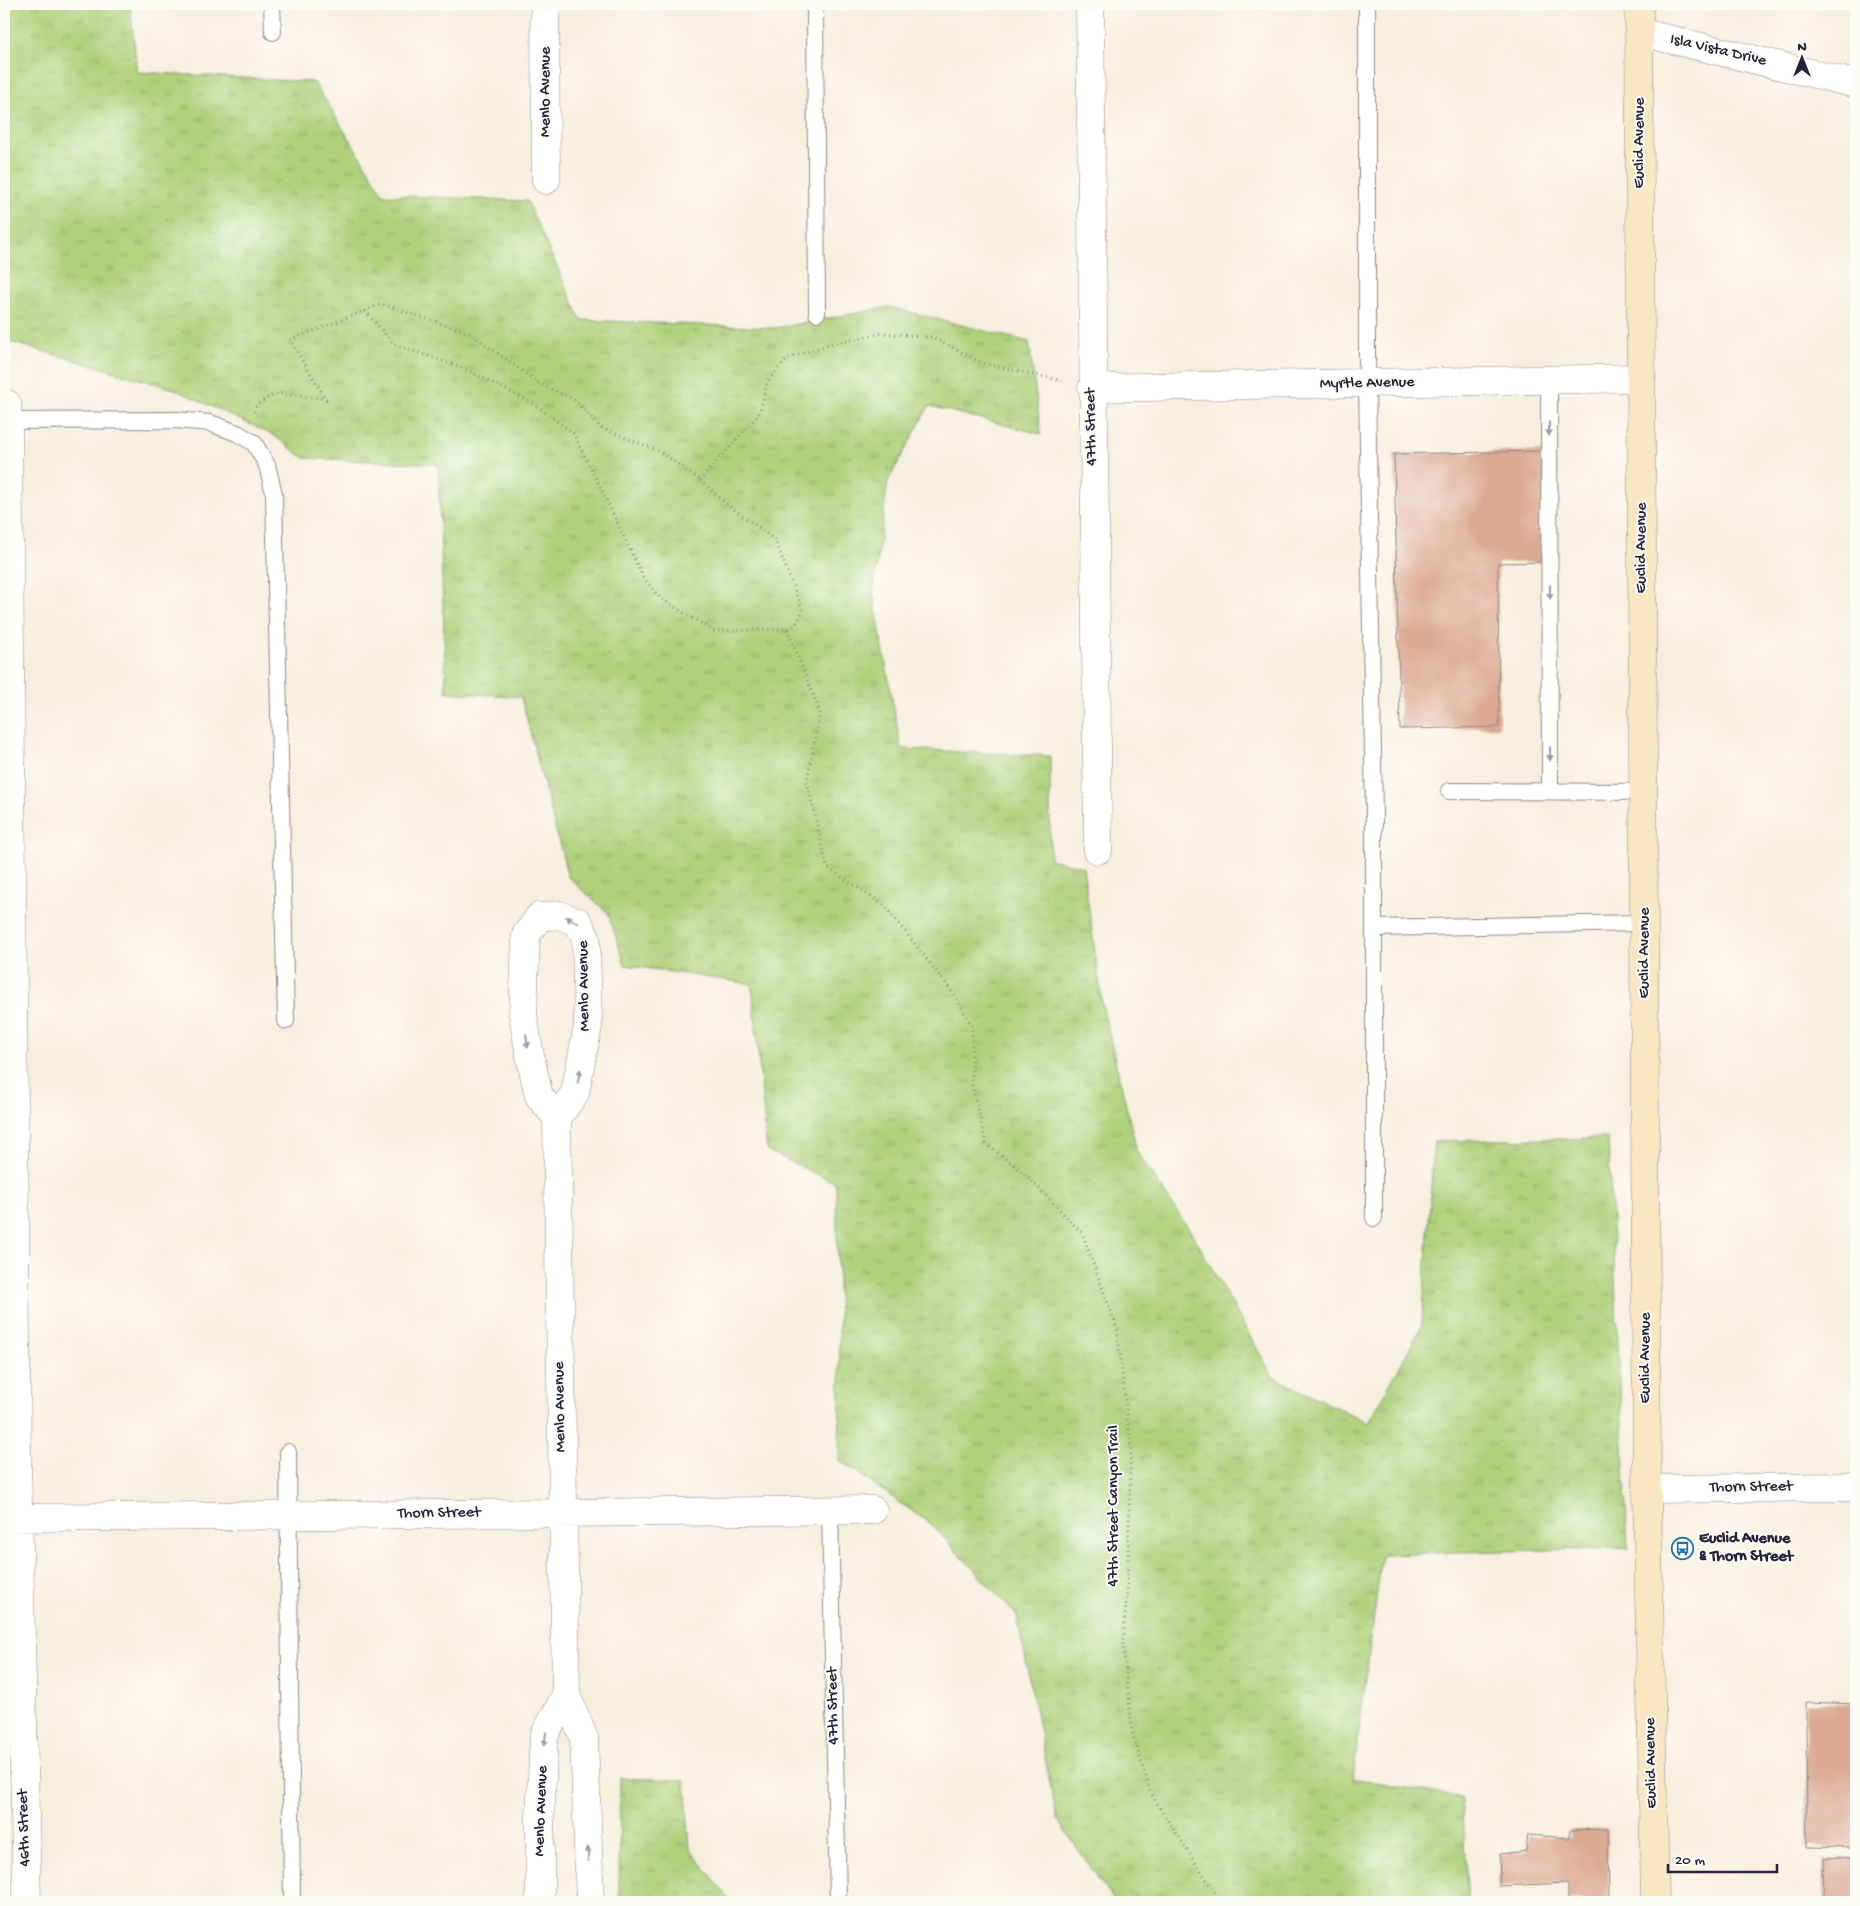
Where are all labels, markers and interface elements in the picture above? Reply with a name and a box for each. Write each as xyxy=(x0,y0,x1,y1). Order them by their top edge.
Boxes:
street label: Isla Vista Drive xyxy=(1668,31,1769,71)
north arrow xyxy=(1778,32,1828,82)
text: N xyxy=(1797,39,1807,56)
street label: Menlo Avenue xyxy=(537,46,556,137)
street label: Euclid Avenue xyxy=(1631,97,1650,189)
street label: Myrtle Avenue xyxy=(1319,374,1415,394)
street label: 47th Street xyxy=(1082,387,1102,466)
one-way arrow xyxy=(1546,422,1554,438)
street label: Euclid Avenue xyxy=(1633,502,1652,594)
one-way arrow xyxy=(1546,584,1554,600)
one-way arrow xyxy=(1546,747,1554,763)
street label: Euclid Avenue xyxy=(1636,907,1655,999)
one-way arrow xyxy=(564,916,579,925)
street label: Menlo Avenue xyxy=(575,940,595,1032)
one-way arrow xyxy=(524,1033,532,1049)
one-way arrow xyxy=(575,1067,583,1083)
street label: Euclid Avenue xyxy=(1637,1312,1656,1404)
street label: Menlo Avenue xyxy=(551,1361,571,1453)
street label: 47th Street Canyon Trail xyxy=(1105,1425,1124,1587)
street label: Thorn Street xyxy=(1708,1478,1794,1498)
street label: Thorn Street xyxy=(396,1504,482,1524)
place label: Euclid Avenue & Thorn Street xyxy=(1699,1530,1794,1567)
bus stop icon: Euclid Avenue & Thorn Street xyxy=(1671,1536,1695,1560)
street label: 47th Street xyxy=(824,1666,844,1745)
street label: Euclid Avenue xyxy=(1642,1717,1662,1809)
one-way arrow xyxy=(541,1731,549,1747)
street label: Menlo Avenue xyxy=(531,1765,553,1857)
street label: 46th Street xyxy=(14,1788,36,1867)
scale bar xyxy=(1668,1841,1776,1873)
one-way arrow xyxy=(584,1845,592,1861)
text: 20 m xyxy=(1675,1852,1705,1870)

